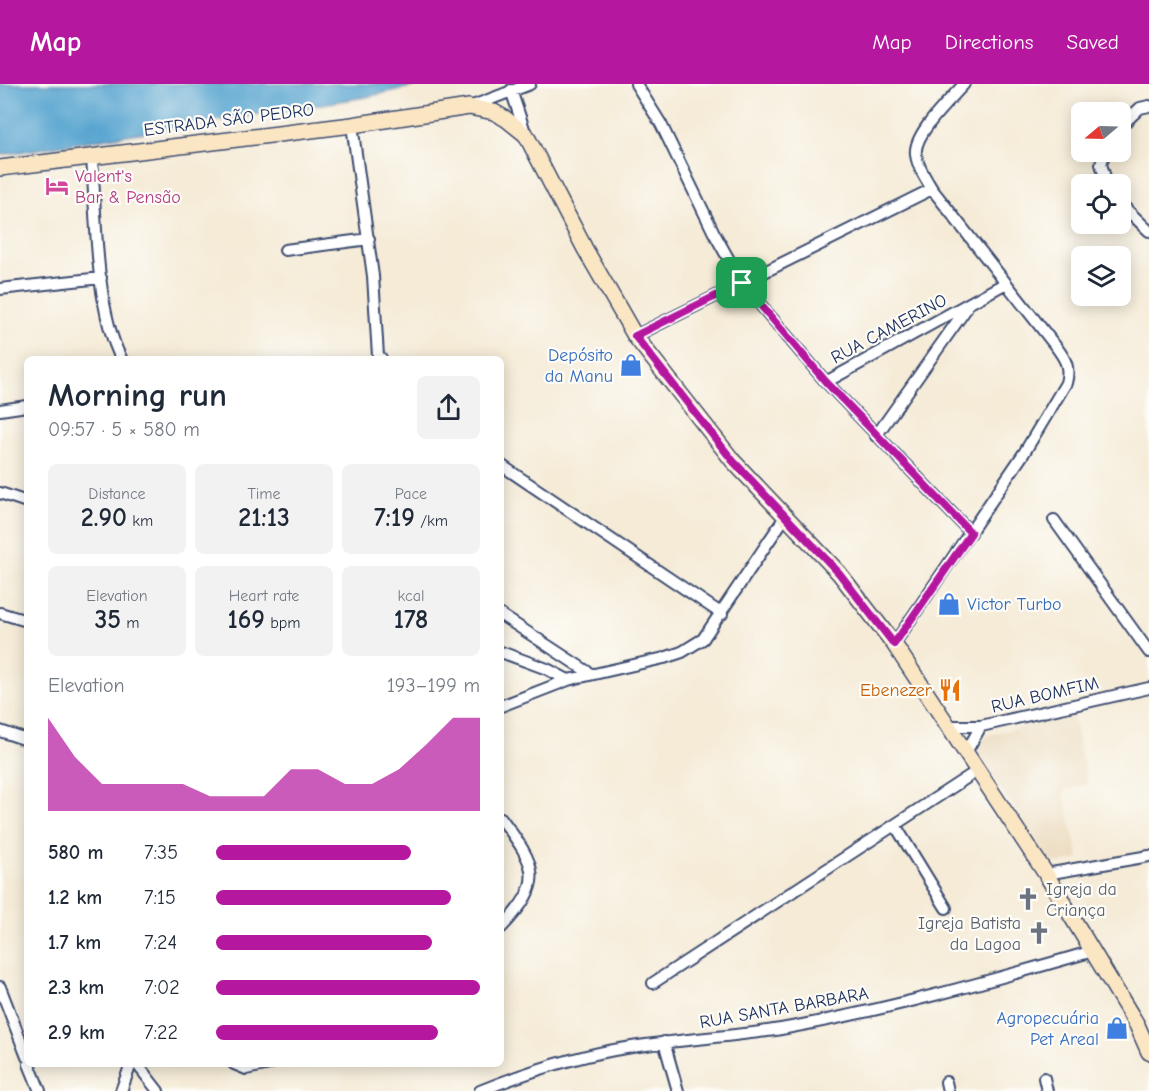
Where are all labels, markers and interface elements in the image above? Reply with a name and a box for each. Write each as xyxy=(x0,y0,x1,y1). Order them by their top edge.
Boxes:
text: Map xyxy=(30,26,81,58)
text: Map xyxy=(872,30,912,54)
text: Directions xyxy=(945,30,1034,54)
text: Saved xyxy=(1067,30,1119,54)
street label: ESTRADA SÃO PEDRO xyxy=(143,99,315,141)
north arrow xyxy=(1071,102,1131,162)
map controls xyxy=(1071,102,1131,306)
place label: Valent's Bar & Pensão xyxy=(75,166,181,208)
hotel icon: Valent's Bar & Pensão xyxy=(44,173,70,199)
button: locate xyxy=(1071,174,1131,234)
button: layers xyxy=(1071,246,1131,306)
pin xyxy=(716,257,767,308)
icon: arrive xyxy=(725,266,758,299)
street label: RUA CAMERINO xyxy=(828,290,950,368)
place label: Depósito da Manu xyxy=(545,345,613,387)
shop icon: Depósito da Manu xyxy=(618,352,644,378)
text: Morning run xyxy=(48,376,227,414)
button: share xyxy=(417,376,480,439)
text: 09:57 · 5 × 580 m xyxy=(48,418,200,441)
text: Distance xyxy=(88,485,146,503)
text: Time xyxy=(247,485,281,503)
text: Pace xyxy=(395,485,427,503)
text: 2.90 xyxy=(81,503,127,533)
text: 21:13 xyxy=(238,503,290,533)
text: 7:19 xyxy=(374,503,415,533)
text: km xyxy=(127,512,153,530)
text: /km xyxy=(415,512,448,530)
text: Elevation xyxy=(86,587,148,605)
text: Heart rate xyxy=(229,587,299,605)
text: kcal xyxy=(398,587,424,605)
shop icon: Victor Turbo xyxy=(936,591,962,617)
place label: Victor Turbo xyxy=(967,594,1062,615)
text: 35 xyxy=(94,605,121,635)
text: 169 xyxy=(227,605,265,635)
text: 178 xyxy=(394,605,428,635)
text: m xyxy=(121,614,140,632)
text: bpm xyxy=(265,614,301,632)
street label: RUA BOMFIM xyxy=(989,672,1101,718)
text: Elevation xyxy=(48,674,125,697)
text: 193–199 m xyxy=(387,674,480,697)
restaurant icon: Ebenezer xyxy=(937,677,963,703)
place label: Ebenezer xyxy=(860,680,933,701)
text: 580 m xyxy=(48,841,103,864)
text: 7:35 xyxy=(144,841,178,864)
place label: Igreja da Criança xyxy=(1046,879,1117,921)
text: 1.2 km xyxy=(48,886,102,909)
text: 7:15 xyxy=(144,886,176,909)
church icon: Igreja da Criança xyxy=(1015,886,1041,912)
place label: Igreja Batista da Lagoa xyxy=(918,913,1021,955)
church icon: Igreja Batista da Lagoa xyxy=(1026,920,1052,946)
text: 1.7 km xyxy=(48,931,101,954)
text: 7:24 xyxy=(144,931,177,954)
text: 2.3 km xyxy=(48,976,104,999)
text: 7:02 xyxy=(144,976,180,999)
street label: RUA SANTA BARBARA xyxy=(698,983,870,1033)
place label: Agropecuária Pet Areal xyxy=(996,1008,1099,1050)
shop icon: Agropecuária Pet Areal xyxy=(1104,1015,1130,1041)
text: 2.9 km xyxy=(48,1021,105,1044)
text: 7:22 xyxy=(144,1021,178,1044)

